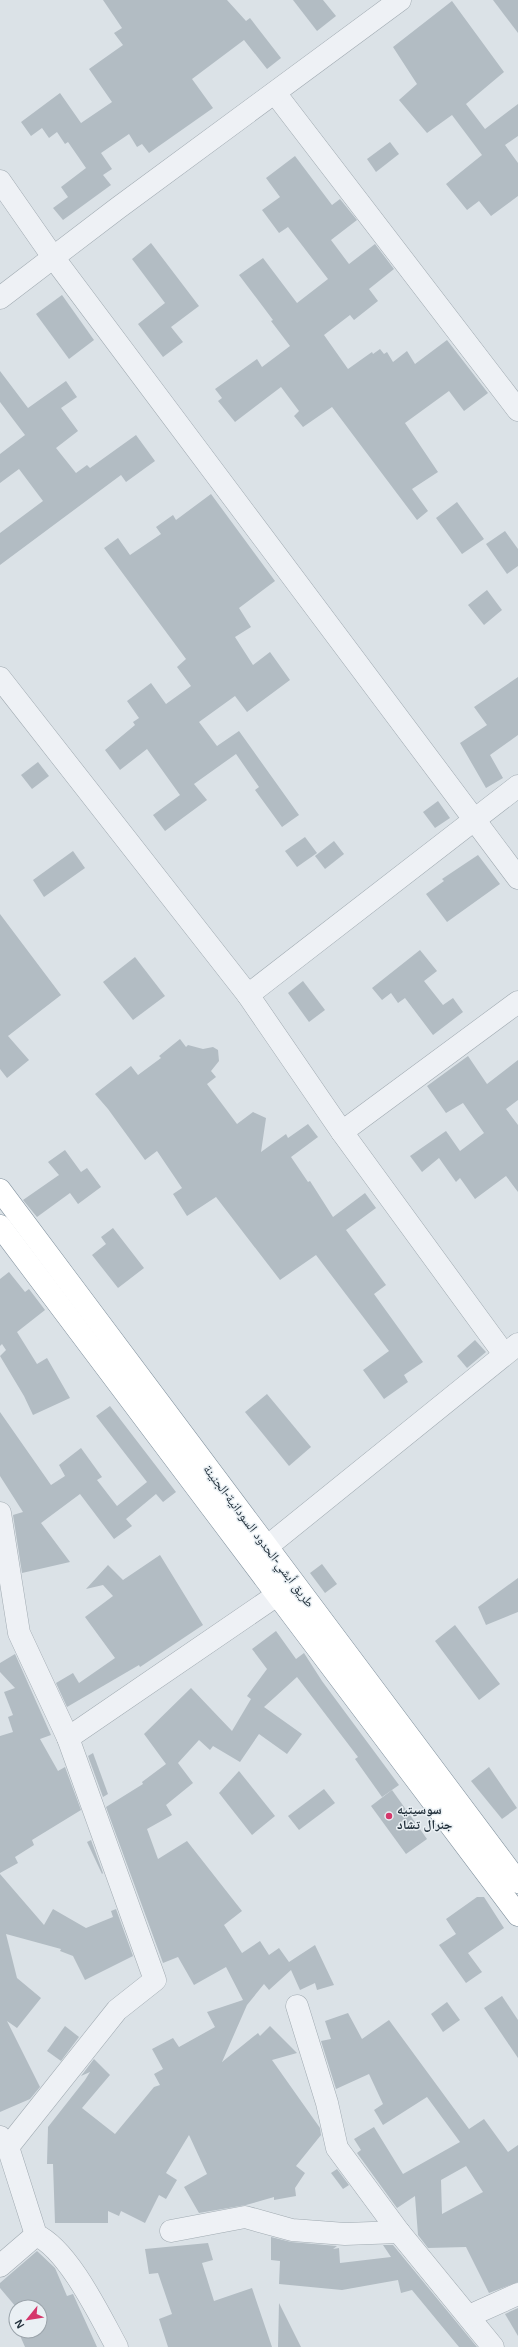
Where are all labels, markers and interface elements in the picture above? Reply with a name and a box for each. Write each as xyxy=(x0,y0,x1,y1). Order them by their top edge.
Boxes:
street label: طريق أبشي-الحدود السودانية-الجنينة xyxy=(198,1462,318,1612)
place label: سوسيتيه جنرال تشاد xyxy=(397,1802,453,1832)
marker: سوسيتيه جنرال تشاد xyxy=(384,1811,394,1821)
north arrow xyxy=(8,2299,48,2339)
text: N xyxy=(12,2318,27,2330)

